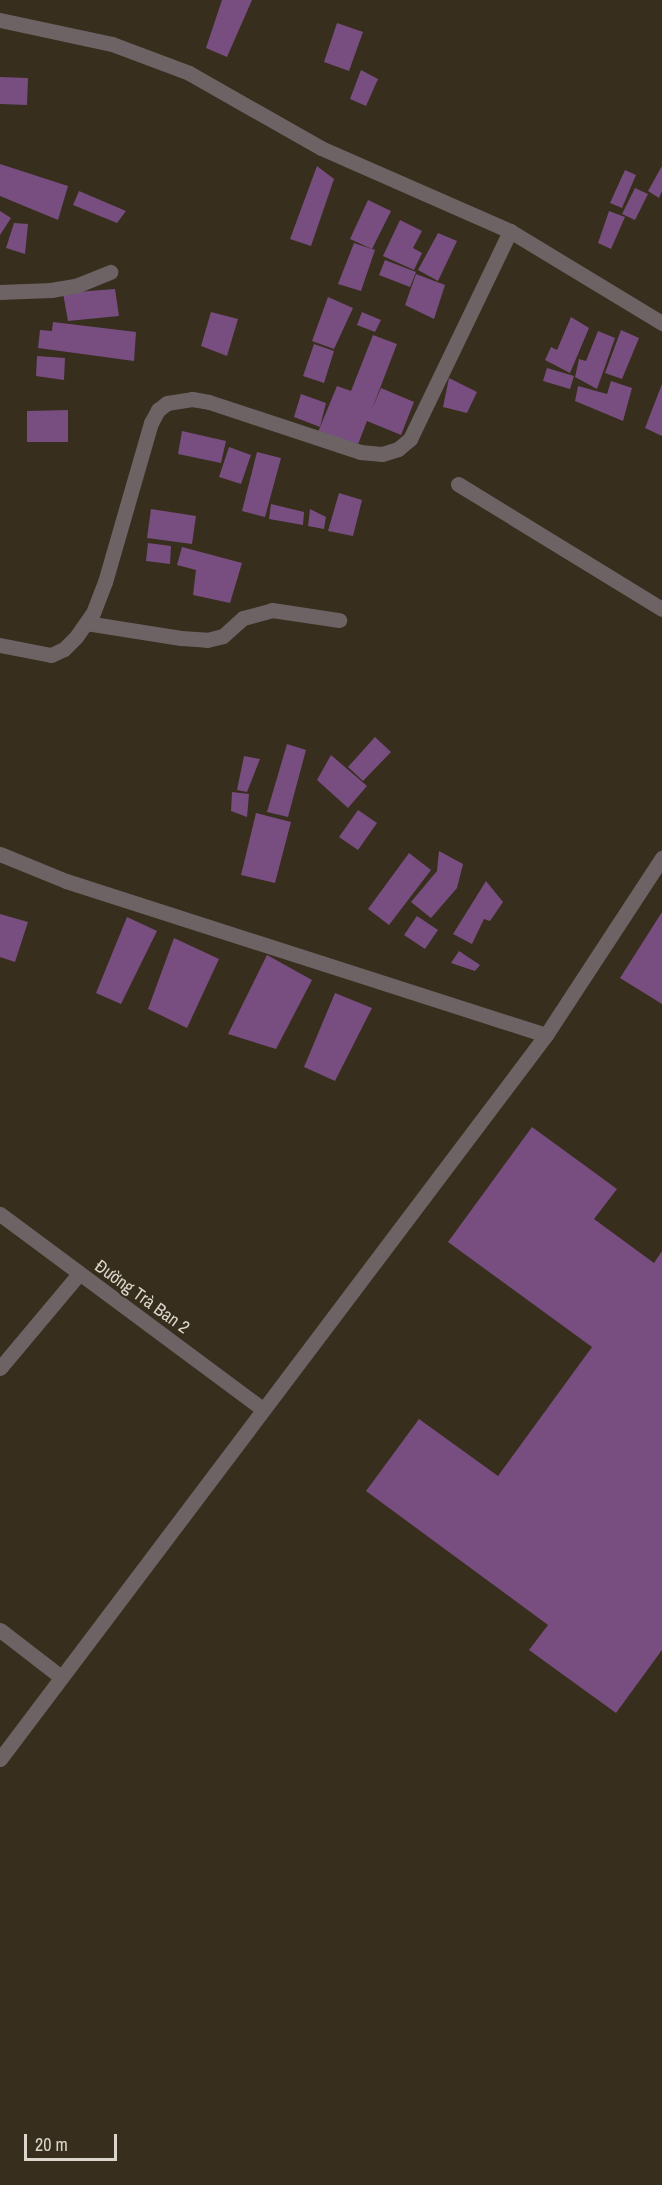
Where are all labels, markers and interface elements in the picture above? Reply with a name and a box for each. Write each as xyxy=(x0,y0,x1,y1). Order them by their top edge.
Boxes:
street label: Đường Trà Ban 2 xyxy=(90,1255,194,1339)
scale bar xyxy=(27,2122,120,2160)
text: 20 m xyxy=(35,2132,68,2157)

